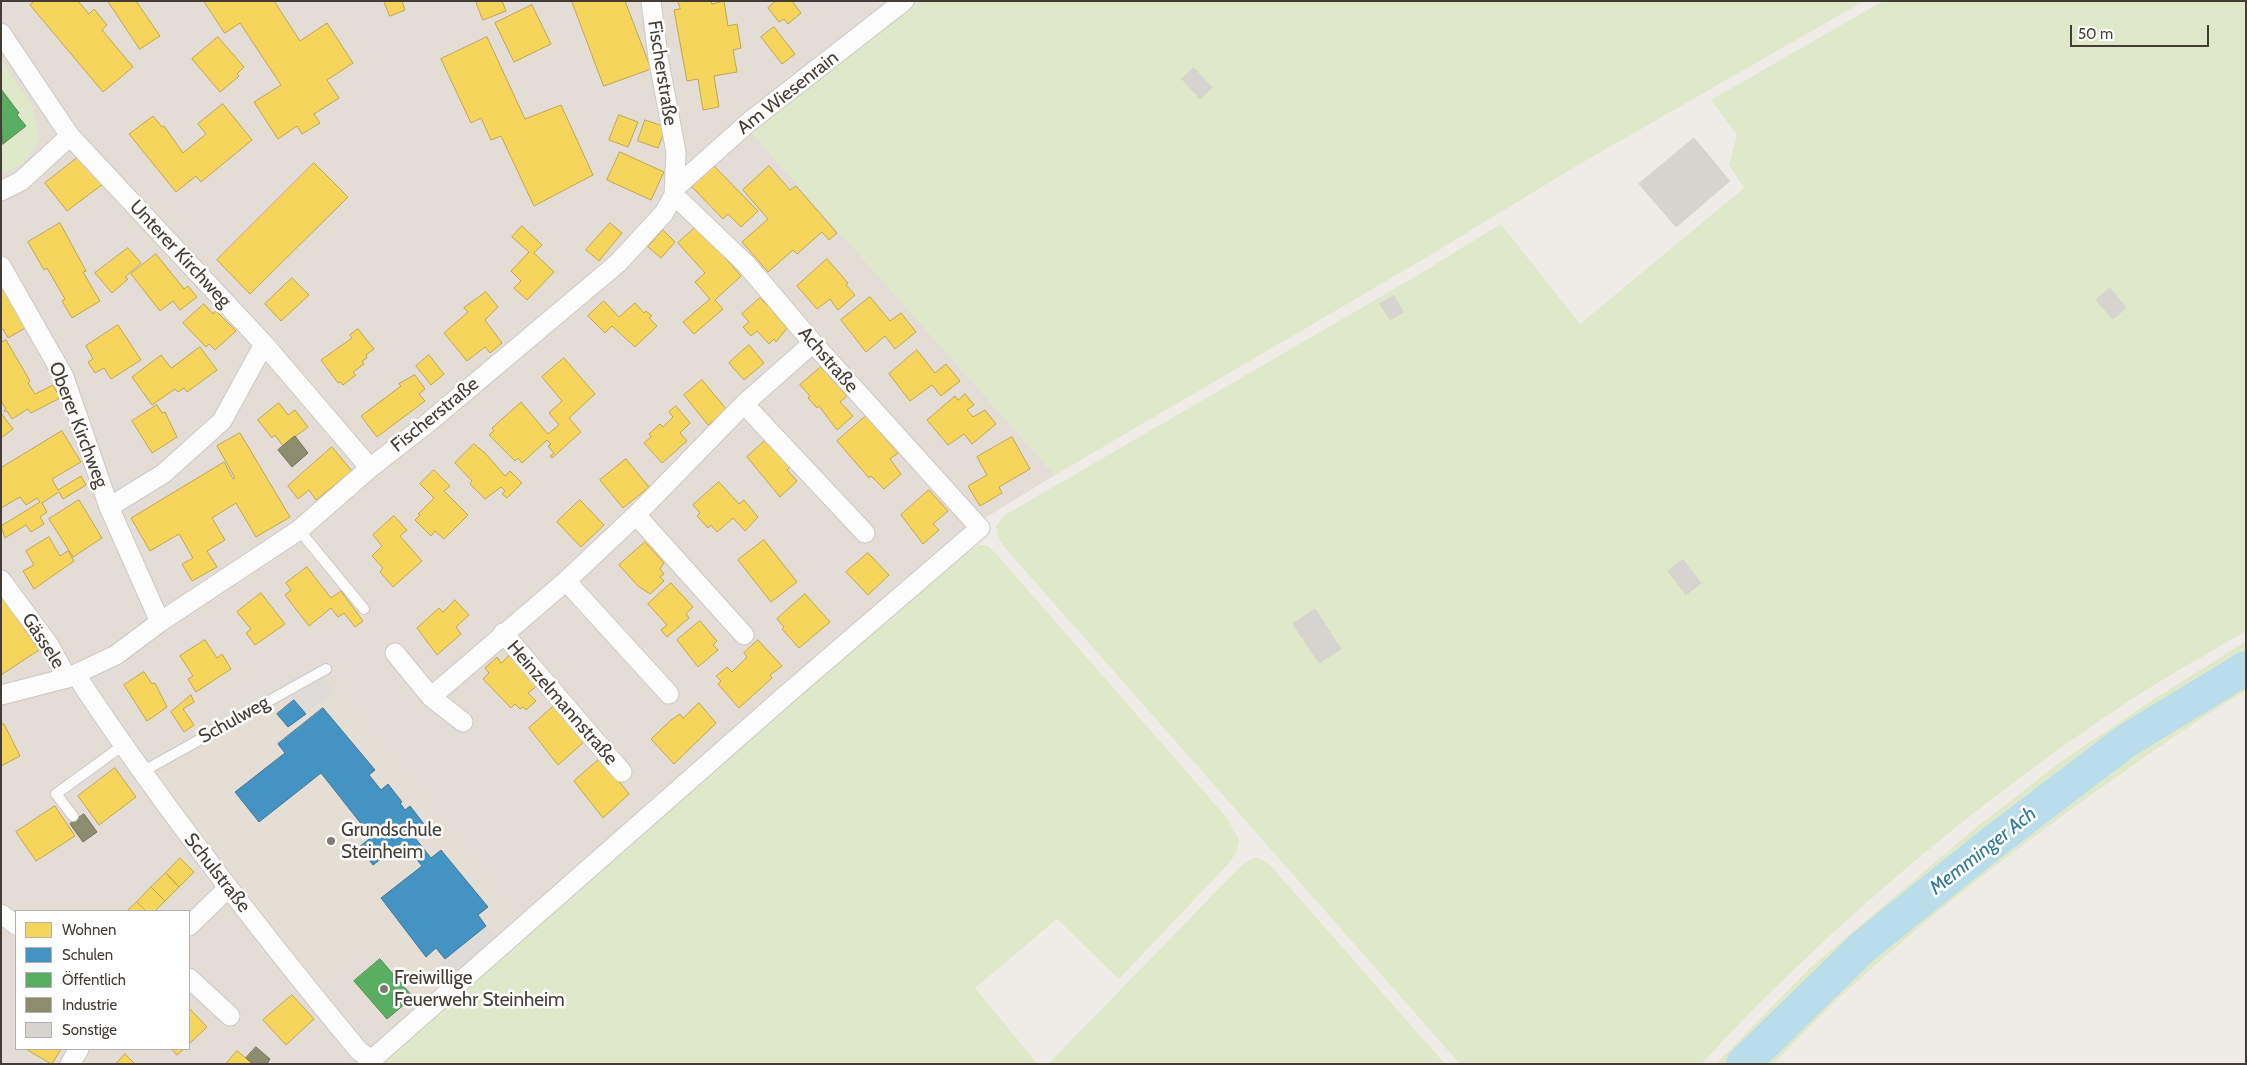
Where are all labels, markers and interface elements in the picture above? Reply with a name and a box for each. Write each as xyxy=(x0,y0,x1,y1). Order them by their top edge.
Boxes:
scale bar xyxy=(2072,15,2211,47)
street label: Fischerstraße xyxy=(642,19,682,127)
text: 50 m xyxy=(2078,25,2113,43)
street label: Am Wiesenrain xyxy=(733,46,843,140)
street label: Unterer Kirchweg xyxy=(124,196,236,312)
street label: Achstraße xyxy=(793,322,863,398)
street label: Oberer Kirchweg xyxy=(43,359,113,491)
street label: Fischerstraße xyxy=(387,373,483,457)
street label: Gässele xyxy=(17,609,69,673)
street label: Heinzelmannstraße xyxy=(502,636,622,770)
street label: Schulweg xyxy=(195,691,273,749)
water label: Memminger Ach xyxy=(1925,802,2041,900)
place label: Grundschule Steinheim xyxy=(341,819,442,863)
street label: Schulstraße xyxy=(179,829,255,917)
marker: Grundschule Steinheim xyxy=(325,835,337,847)
legend xyxy=(15,910,190,1050)
text: Wohnen xyxy=(62,921,116,939)
text: Schulen xyxy=(62,946,113,964)
place label: Freiwillige Feuerwehr Steinheim xyxy=(394,967,565,1011)
text: Öffentlich xyxy=(62,971,126,989)
marker: Freiwillige Feuerwehr Steinheim xyxy=(378,983,390,995)
text: Industrie xyxy=(62,996,117,1014)
text: Sonstige xyxy=(62,1021,117,1039)

